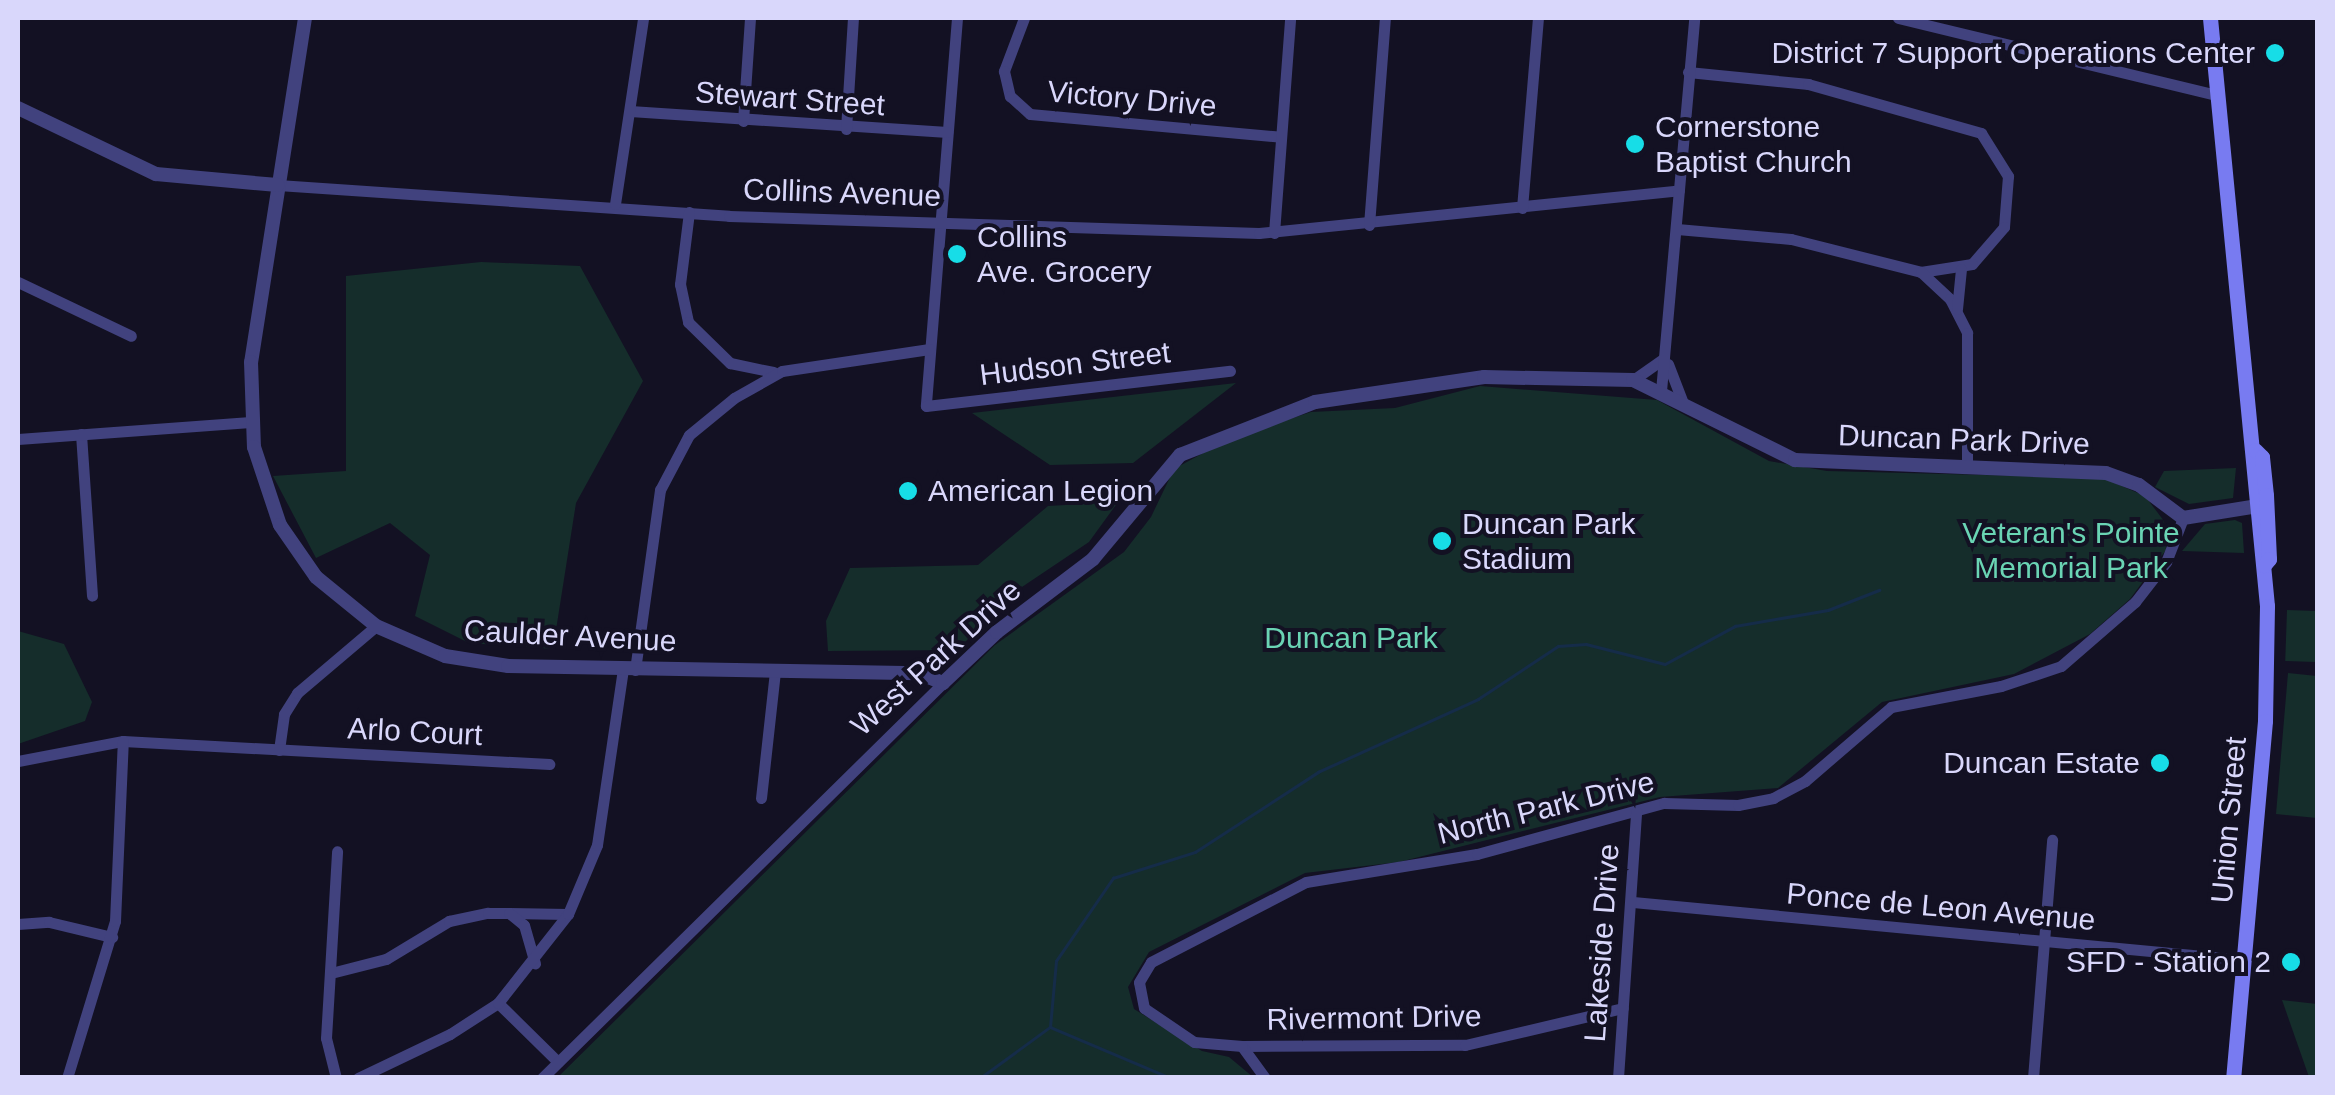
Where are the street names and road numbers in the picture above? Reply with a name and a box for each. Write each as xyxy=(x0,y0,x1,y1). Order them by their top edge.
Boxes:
street label: Stewart Street xyxy=(694,74,886,124)
street label: Victory Drive xyxy=(1046,74,1218,124)
street label: Collins Avenue xyxy=(742,172,942,214)
street label: Hudson Street xyxy=(978,334,1172,394)
street label: Duncan Park Drive xyxy=(1838,418,2090,462)
street label: West Park Drive xyxy=(844,572,1028,744)
street label: Caulder Avenue xyxy=(462,612,678,660)
street label: Arlo Court xyxy=(347,710,483,754)
street label: Union Street xyxy=(2204,735,2254,905)
street label: North Park Drive xyxy=(1434,764,1658,852)
street label: Lakeside Drive xyxy=(1577,843,1627,1043)
street label: Ponce de Leon Avenue xyxy=(1784,875,2098,939)
street label: Rivermont Drive xyxy=(1266,998,1482,1038)

